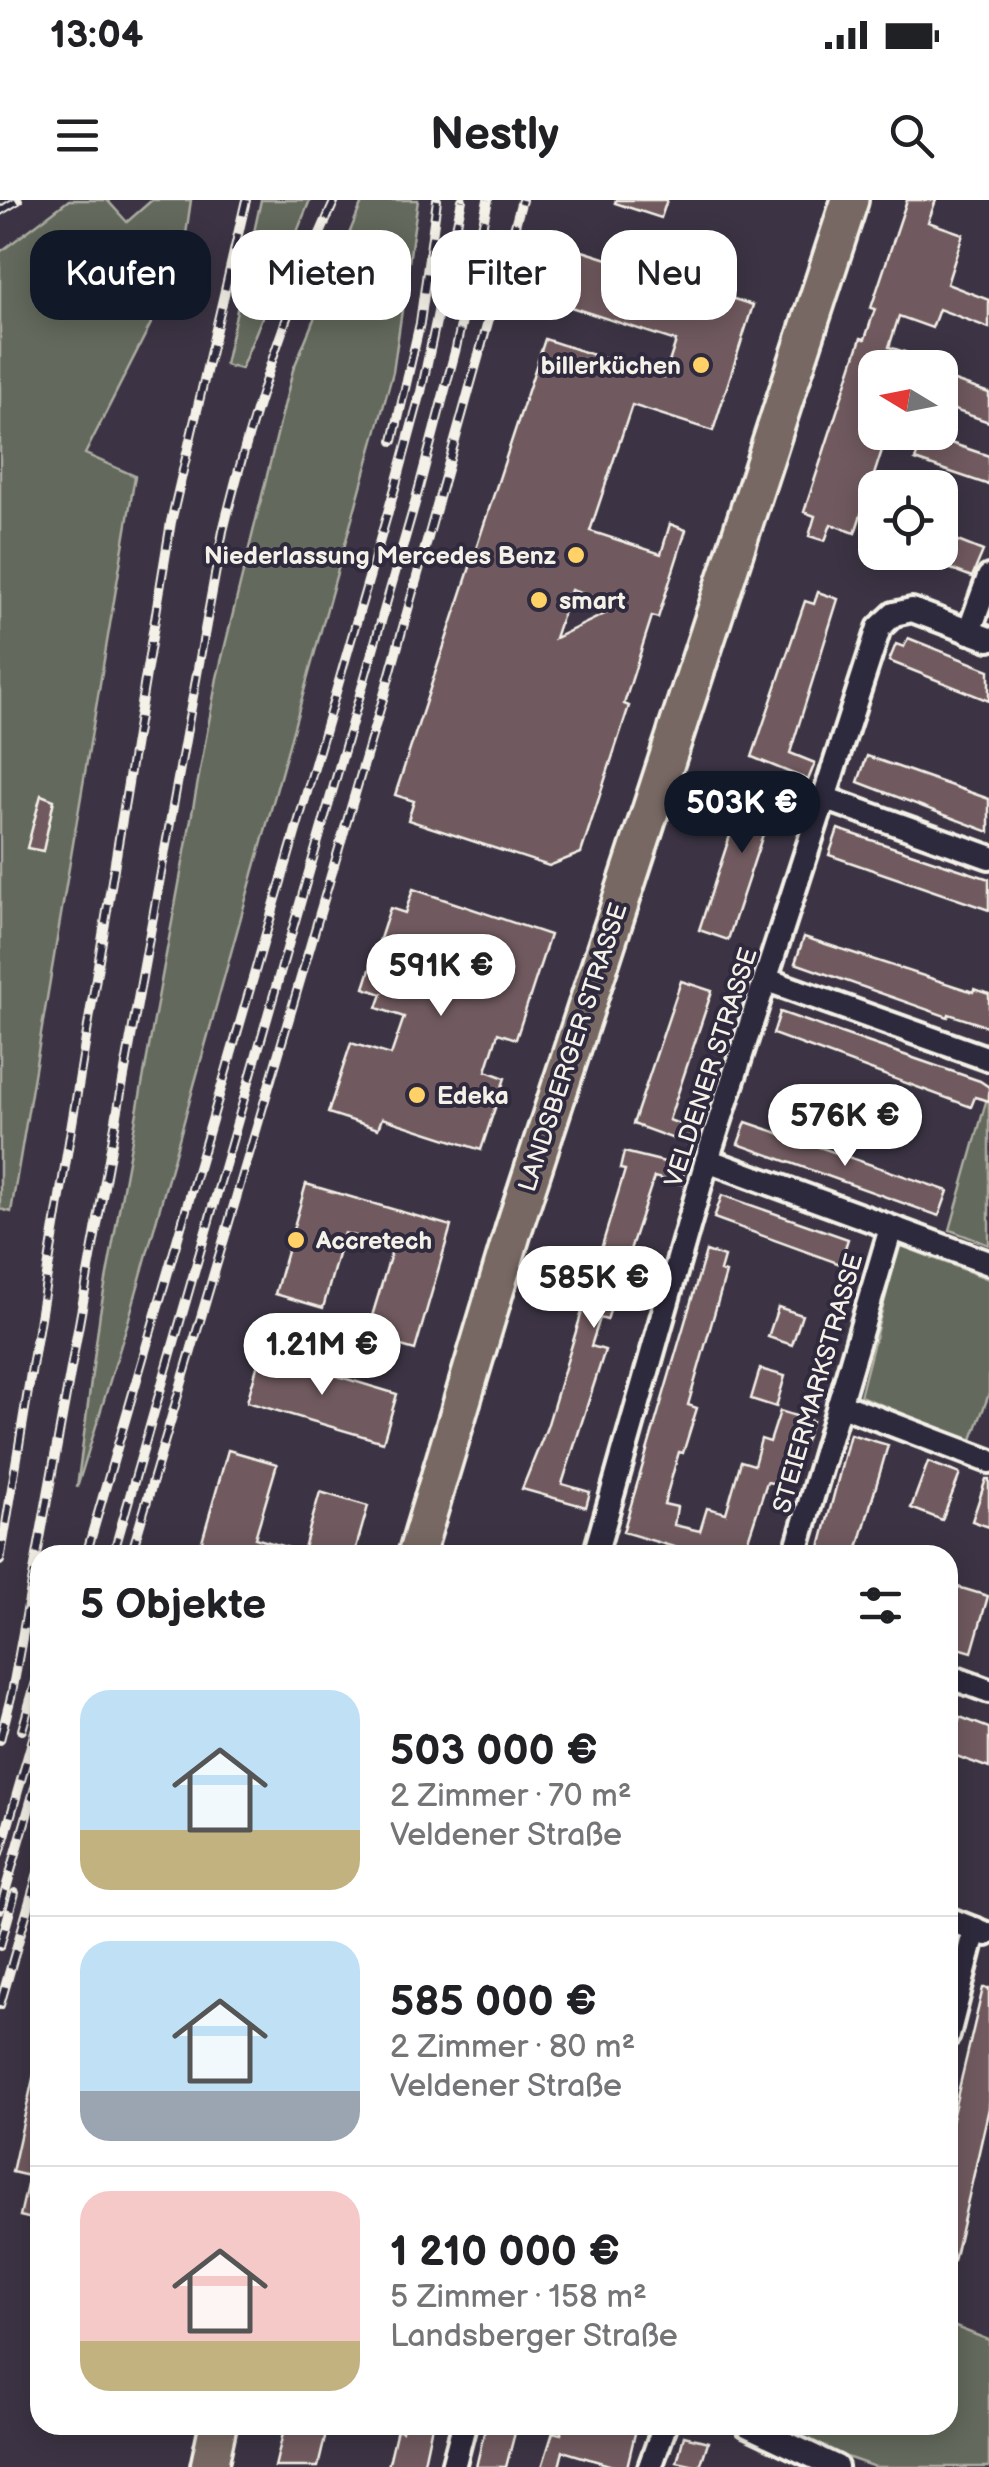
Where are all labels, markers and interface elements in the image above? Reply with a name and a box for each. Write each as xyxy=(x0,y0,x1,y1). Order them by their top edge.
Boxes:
text: 13:04 xyxy=(50,13,143,58)
icon: menu xyxy=(50,108,105,163)
text: Nestly xyxy=(430,108,559,163)
icon: search xyxy=(884,108,939,163)
chip: Kaufen xyxy=(30,230,211,320)
chip: Mieten xyxy=(231,230,411,320)
chip: Filter xyxy=(431,230,581,320)
chip: Neu xyxy=(601,230,737,320)
north arrow xyxy=(858,350,958,450)
map controls xyxy=(858,350,958,570)
place label: billerküchen xyxy=(541,351,681,382)
marker: billerküchen xyxy=(690,354,712,376)
button: locate xyxy=(858,470,958,570)
place label: Niederlassung Mercedes Benz xyxy=(204,541,556,572)
marker: Niederlassung Mercedes Benz xyxy=(565,544,587,566)
place label: smart xyxy=(559,586,626,617)
marker: smart xyxy=(528,589,550,611)
pin: 503K € xyxy=(661,771,823,856)
text: 503K € xyxy=(686,784,798,823)
street label: LANDSBERGER STRASSE xyxy=(512,899,635,1196)
pin: 591K € xyxy=(360,934,522,1019)
street label: VELDENER STRASSE xyxy=(658,944,765,1191)
text: 591K € xyxy=(388,947,494,986)
place label: Edeka xyxy=(437,1081,509,1112)
marker: Edeka xyxy=(406,1084,428,1106)
pin: 576K € xyxy=(764,1084,926,1169)
text: 576K € xyxy=(790,1097,900,1136)
place label: Accretech xyxy=(315,1226,432,1257)
marker: Accretech xyxy=(285,1229,307,1251)
pin: 585K € xyxy=(513,1246,675,1331)
street label: STEIERMARKSTRASSE xyxy=(767,1250,870,1517)
text: 585K € xyxy=(539,1259,649,1298)
pin: 1.21M € xyxy=(230,1313,414,1398)
text: 1.21M € xyxy=(266,1326,378,1365)
icon: filters xyxy=(853,1578,908,1633)
text: 5 Objekte xyxy=(80,1580,266,1631)
text: 503 000 € xyxy=(390,1726,598,1777)
icon: home xyxy=(160,1730,280,1850)
text: 2 Zimmer · 70 m² xyxy=(390,1777,632,1816)
text: Veldener Straße xyxy=(390,1816,622,1855)
text: 585 000 € xyxy=(390,1977,597,2028)
icon: home xyxy=(160,1981,280,2101)
text: 2 Zimmer · 80 m² xyxy=(390,2028,635,2067)
text: Veldener Straße xyxy=(390,2067,622,2106)
text: 1 210 000 € xyxy=(390,2227,620,2278)
icon: home xyxy=(160,2231,280,2351)
text: 5 Zimmer · 158 m² xyxy=(390,2278,647,2317)
text: Landsberger Straße xyxy=(390,2317,678,2356)

